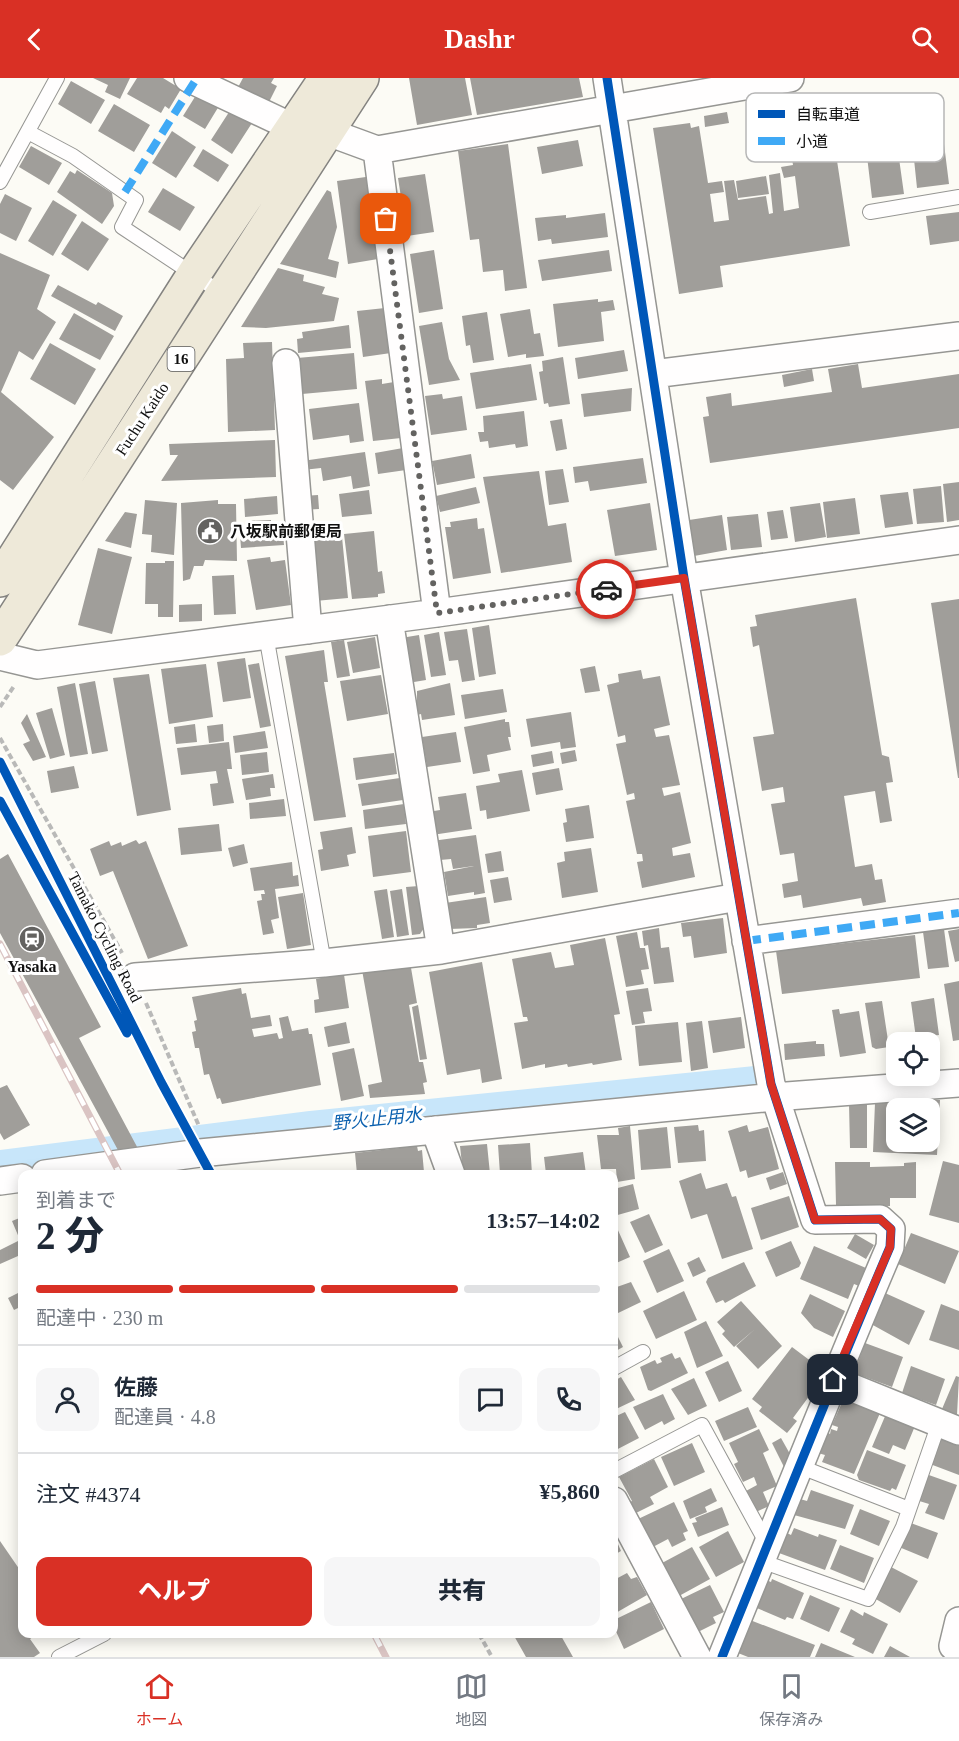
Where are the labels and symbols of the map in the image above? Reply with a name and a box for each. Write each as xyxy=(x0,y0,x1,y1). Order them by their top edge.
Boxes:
legend xyxy=(746,93,944,162)
text: 自転車道 xyxy=(796,106,860,123)
text: 小道 xyxy=(796,133,828,150)
pin xyxy=(360,193,411,244)
road number: 16 xyxy=(168,347,195,371)
street label: Fuchu Kaido xyxy=(112,380,172,458)
public building icon: 八坂駅前郵便局 xyxy=(195,516,225,546)
place label: 八坂駅前郵便局 xyxy=(230,523,342,540)
courier xyxy=(576,559,636,619)
street label: Tamako Cycling Road xyxy=(64,869,145,1005)
station icon: Yasaka xyxy=(17,924,47,954)
place label: Yasaka xyxy=(8,958,56,975)
water label: 野火止用水 xyxy=(331,1104,425,1134)
pin xyxy=(807,1354,858,1405)

